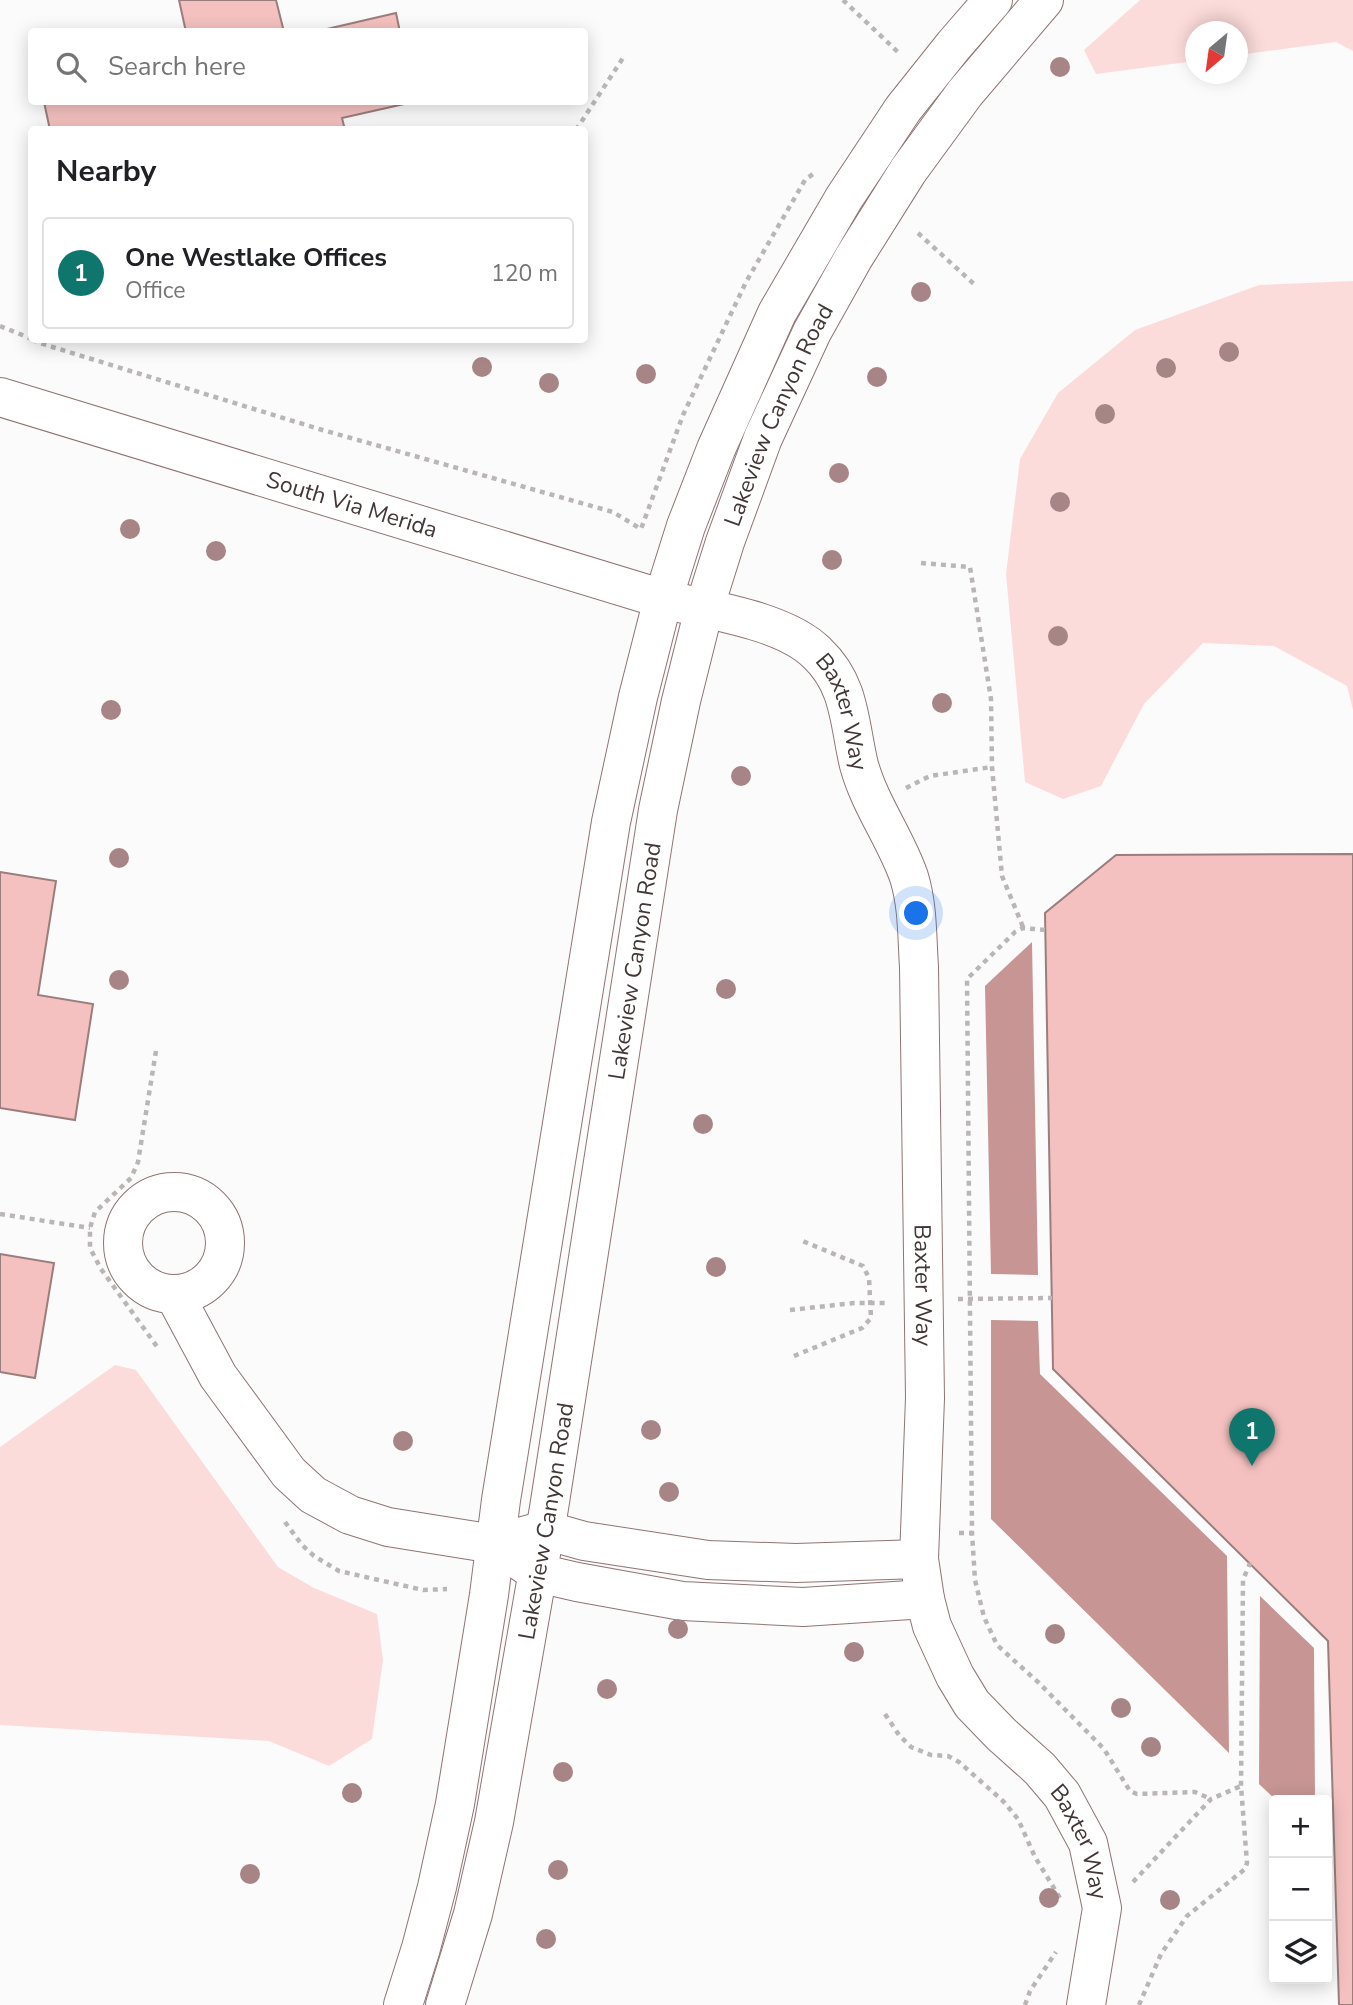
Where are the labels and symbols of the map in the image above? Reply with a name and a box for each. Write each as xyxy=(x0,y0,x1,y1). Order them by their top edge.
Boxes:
north arrow xyxy=(1185,21,1248,84)
street label: Lakeview Canyon Road xyxy=(717,298,841,531)
street label: South Via Merida xyxy=(263,464,441,545)
street label: Baxter Way xyxy=(808,647,875,774)
street label: Lakeview Canyon Road xyxy=(601,840,669,1082)
your location xyxy=(899,896,933,930)
street label: Baxter Way xyxy=(907,1224,939,1347)
street label: Lakeview Canyon Road xyxy=(511,1400,581,1642)
pin: 1 xyxy=(1229,1408,1275,1466)
street label: Baxter Way xyxy=(1043,1777,1115,1903)

